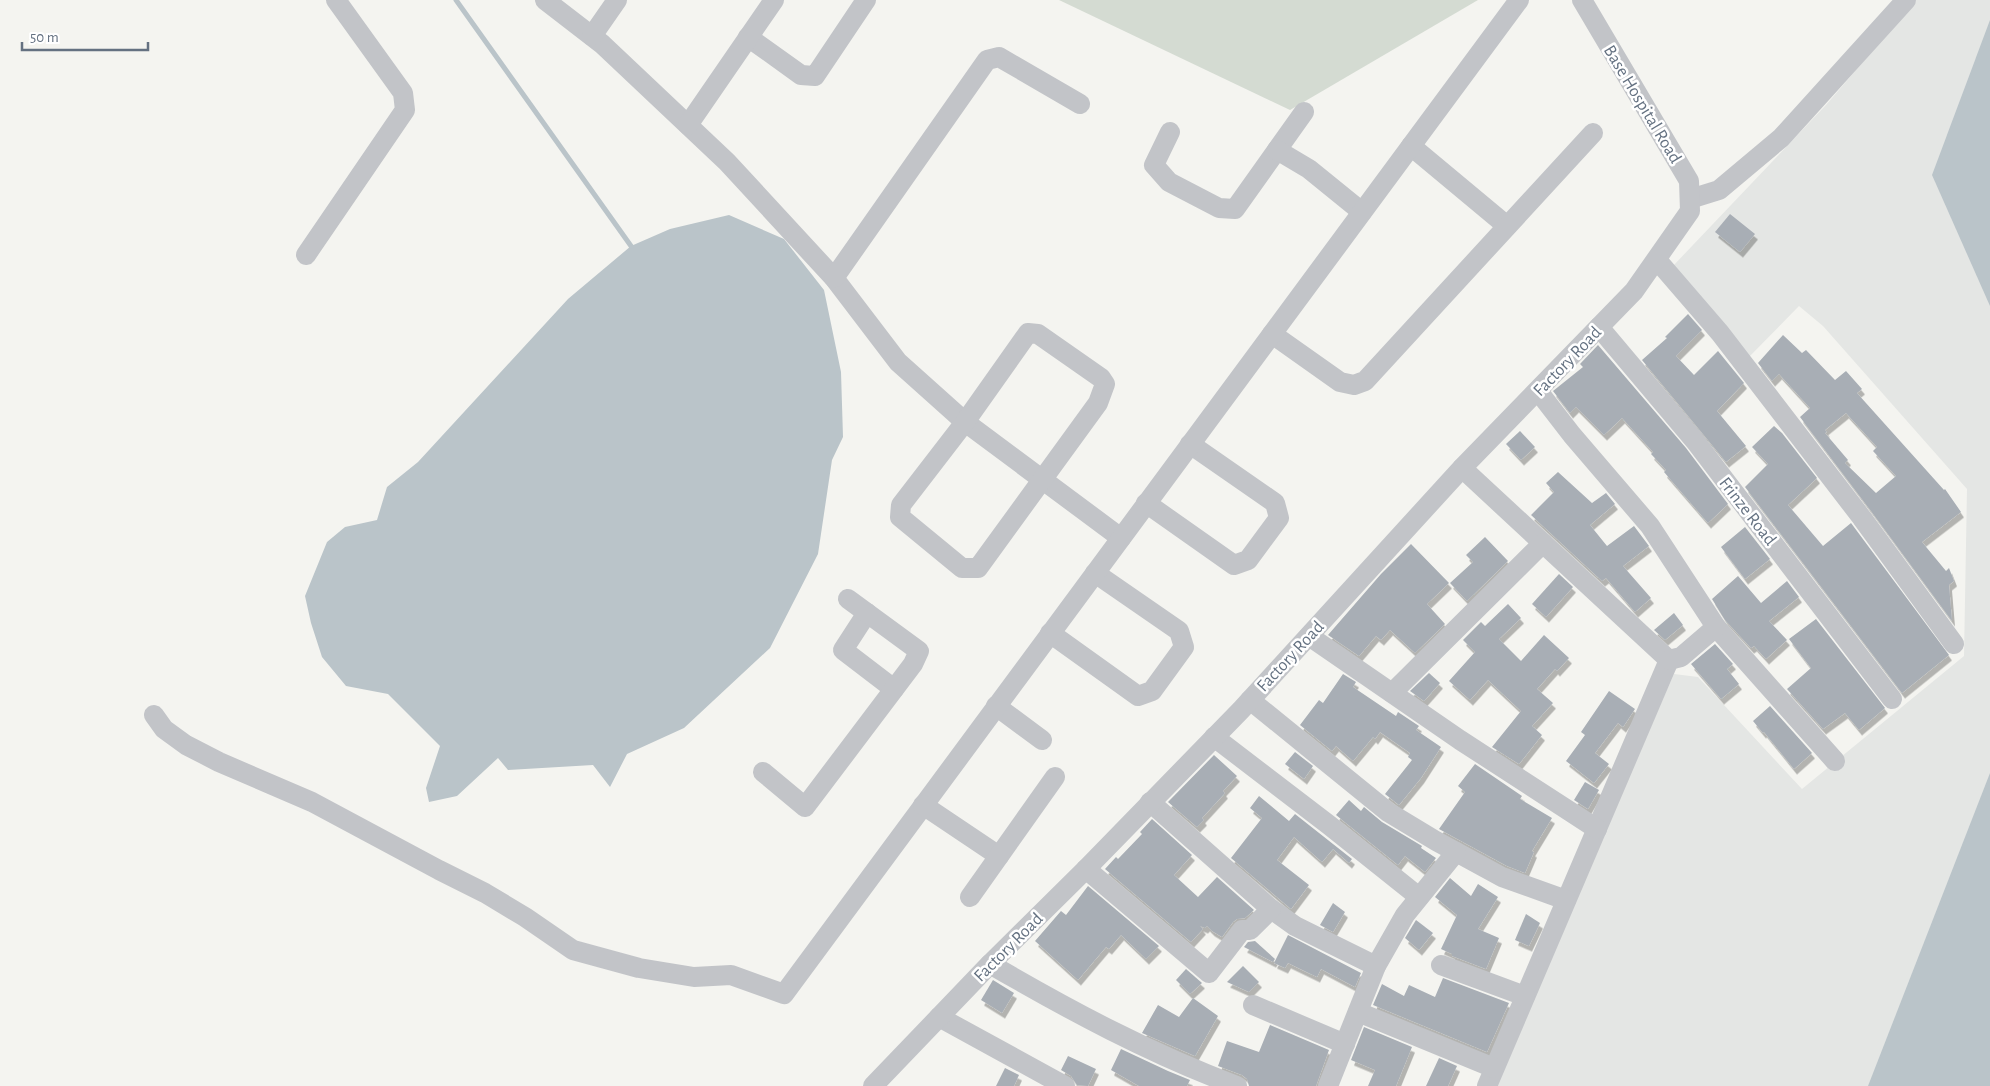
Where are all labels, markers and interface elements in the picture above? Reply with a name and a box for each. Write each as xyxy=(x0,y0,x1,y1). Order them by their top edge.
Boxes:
scale bar xyxy=(22,20,149,52)
text: 50 m xyxy=(30,30,59,45)
street label: Base Hospital Road xyxy=(1600,42,1684,167)
street label: Factory Road xyxy=(1530,323,1605,400)
street label: Frinze Road xyxy=(1715,474,1779,549)
street label: Factory Road xyxy=(1254,618,1328,695)
street label: Factory Road xyxy=(971,910,1047,986)

